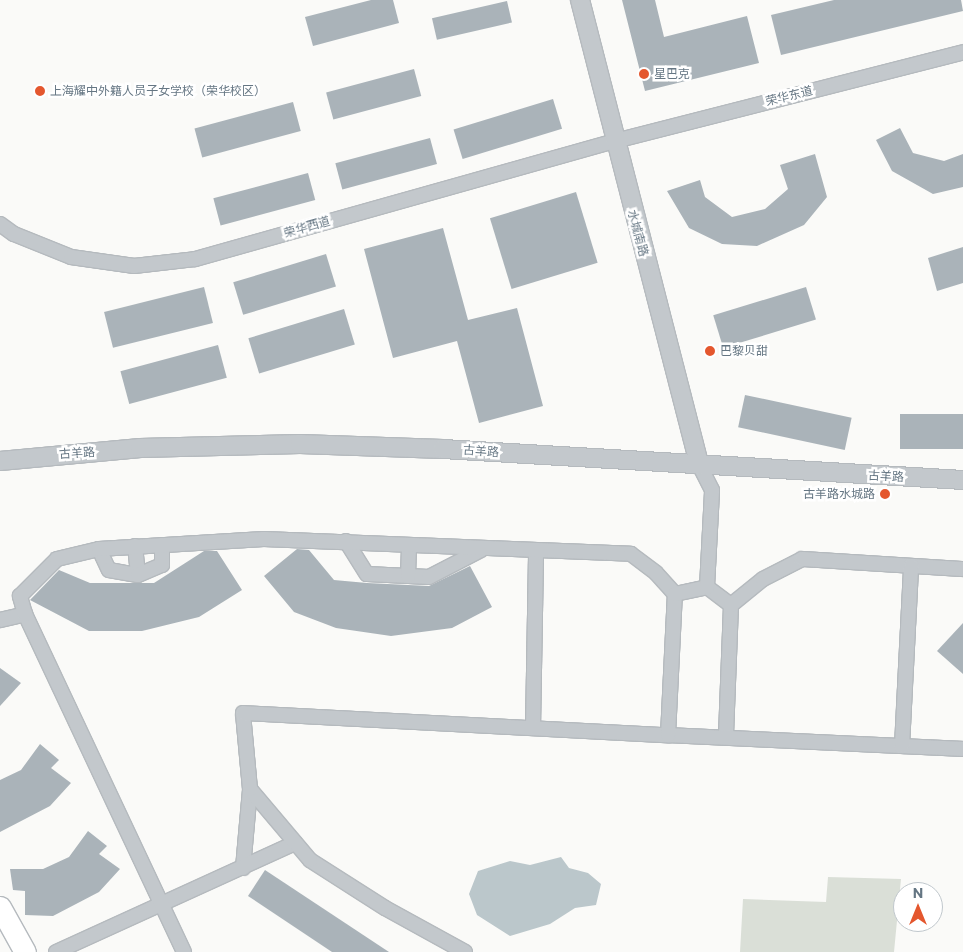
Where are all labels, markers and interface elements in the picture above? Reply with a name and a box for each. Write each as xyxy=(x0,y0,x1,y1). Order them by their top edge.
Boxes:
place label: 星巴克 xyxy=(654,67,690,81)
marker: 星巴克 xyxy=(638,68,650,80)
street label: 荣华东道 xyxy=(764,83,814,109)
place label: 上海耀中外籍人员子女学校（荣华校区） xyxy=(50,84,266,98)
marker: 上海耀中外籍人员子女学校（荣华校区） xyxy=(34,85,46,97)
street label: 水城南路 xyxy=(625,208,651,258)
street label: 荣华西道 xyxy=(282,213,332,241)
place label: 巴黎贝甜 xyxy=(720,344,768,358)
marker: 巴黎贝甜 xyxy=(704,345,716,357)
street label: 古羊路 xyxy=(463,443,499,459)
street label: 古羊路 xyxy=(59,445,95,461)
street label: 古羊路 xyxy=(868,468,904,484)
place label: 古羊路水城路 xyxy=(803,487,875,501)
marker: 古羊路水城路 xyxy=(879,488,891,500)
north arrow xyxy=(893,882,943,932)
text: N xyxy=(913,884,923,901)

